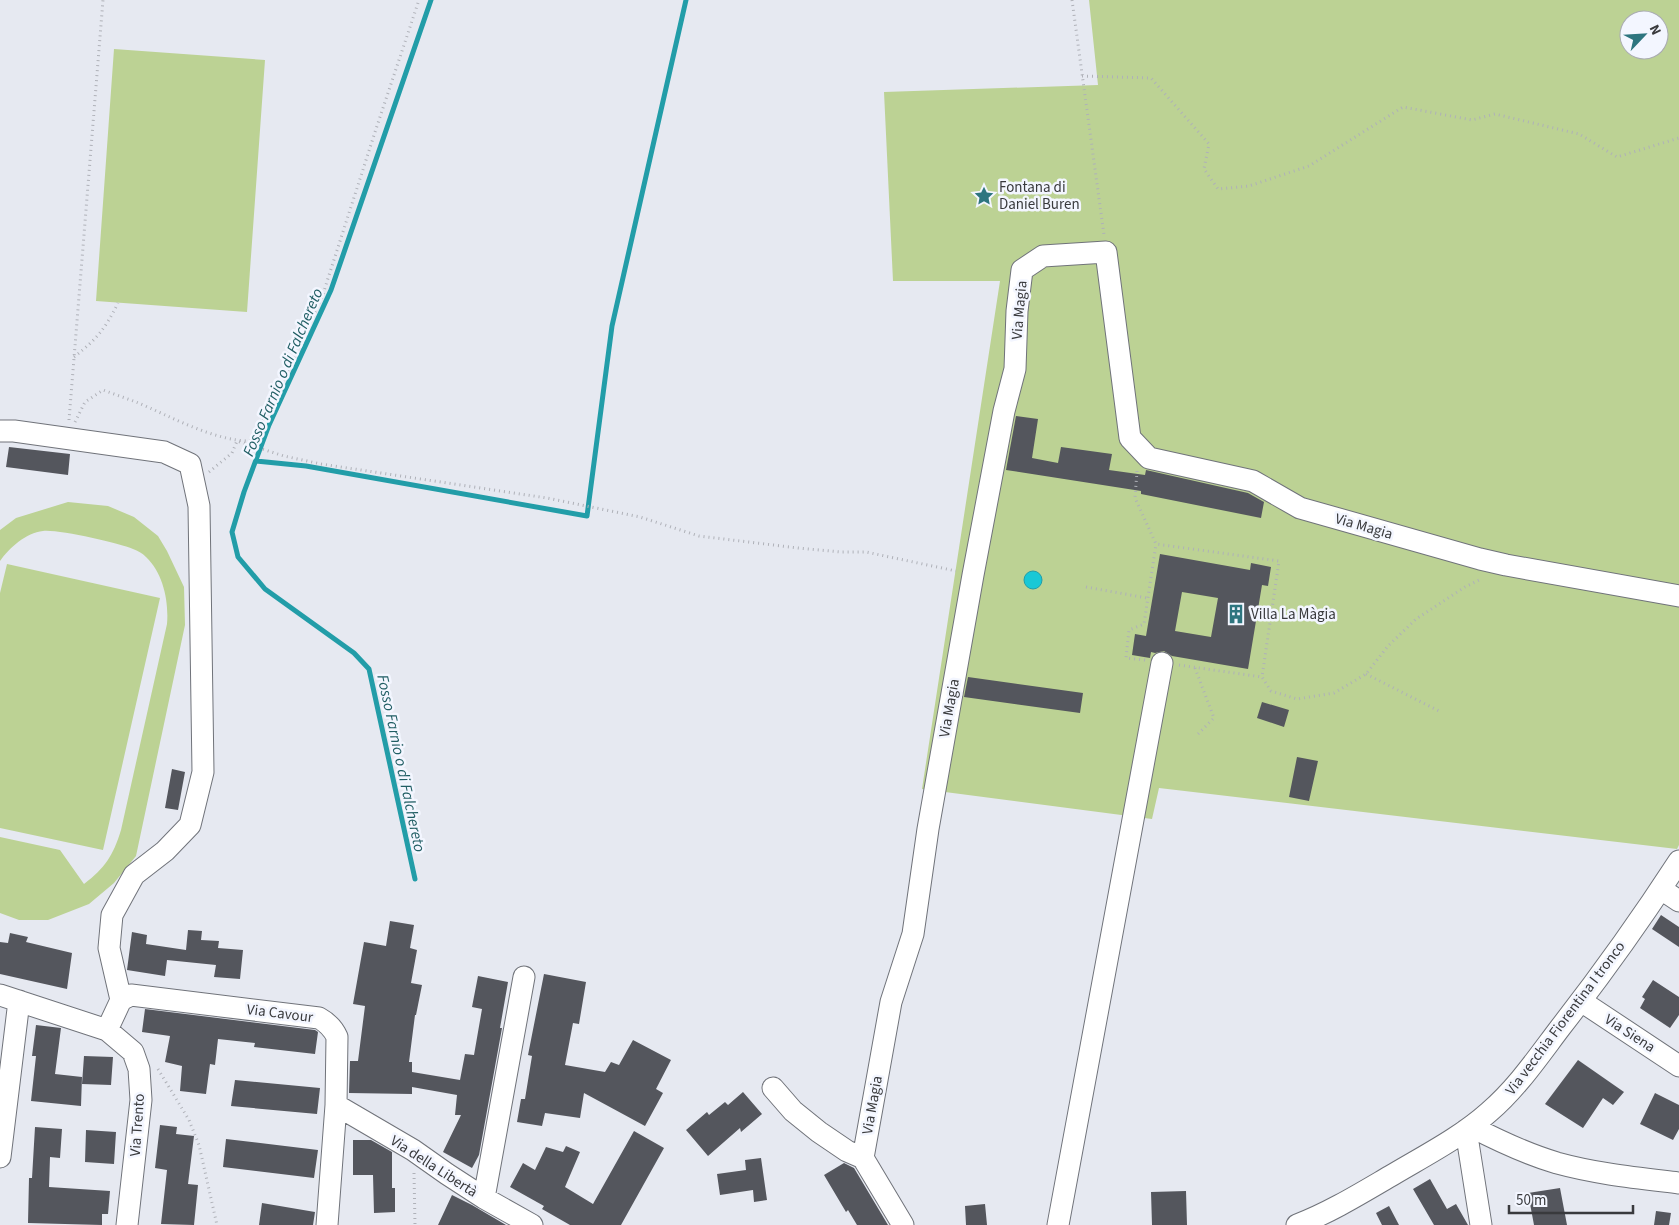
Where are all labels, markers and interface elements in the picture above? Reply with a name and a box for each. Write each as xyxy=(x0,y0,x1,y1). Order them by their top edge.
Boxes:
north arrow xyxy=(1619,10,1669,60)
text: N xyxy=(1644,21,1666,38)
place label: Fontana di Daniel Buren xyxy=(999,177,1080,215)
place icon: Fontana di Daniel Buren xyxy=(973,185,995,207)
street label: Via Magia xyxy=(1006,280,1033,340)
water label: Fosso Farnio o di Falchereto xyxy=(237,285,328,460)
street label: Via Magia xyxy=(1332,508,1395,545)
building icon: Villa La Màgia xyxy=(1225,603,1247,625)
place label: Villa La Màgia xyxy=(1251,604,1336,625)
water label: Fosso Farnio o di Falchereto xyxy=(371,672,431,854)
street label: Via Magia xyxy=(934,677,965,739)
street label: Via vecchia Fiorentina I tronco xyxy=(1501,937,1630,1100)
street label: Via Cavour xyxy=(246,999,315,1028)
street label: Via Siena xyxy=(1600,1009,1659,1058)
street label: Via Magia xyxy=(857,1074,888,1136)
street label: Via Trento xyxy=(125,1093,150,1157)
street label: Via della Libertà xyxy=(386,1130,481,1203)
scale bar xyxy=(1509,1182,1633,1214)
text: 50 m xyxy=(1516,1190,1546,1211)

